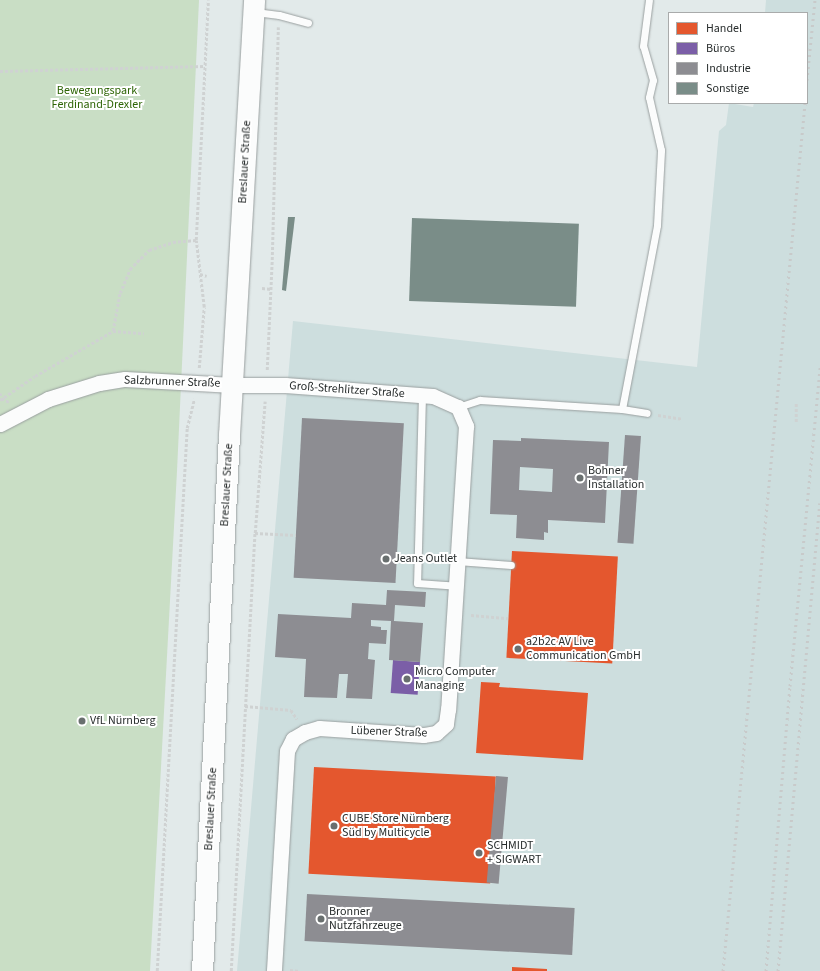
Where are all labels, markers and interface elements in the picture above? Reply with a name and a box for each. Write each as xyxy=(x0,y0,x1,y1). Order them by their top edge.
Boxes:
legend xyxy=(668,12,808,104)
text: Handel xyxy=(706,20,742,37)
text: Büros xyxy=(706,40,735,57)
text: Industrie xyxy=(706,60,751,77)
text: Sonstige xyxy=(706,80,749,97)
park label: Bewegungspark Ferdinand-Drexler xyxy=(52,84,142,112)
street label: Breslauer Straße xyxy=(236,120,254,204)
street label: Salzbrunner Straße xyxy=(123,373,221,391)
street label: Groß-Strehlitzer Straße xyxy=(289,379,405,401)
street label: Breslauer Straße xyxy=(218,443,236,527)
place label: Bohner Installation xyxy=(588,464,644,492)
marker: Bohner Installation xyxy=(575,473,585,483)
place label: Jeans Outlet xyxy=(394,552,457,566)
marker: Jeans Outlet xyxy=(381,554,391,564)
place label: a2b2c AV Live Communication GmbH xyxy=(526,635,641,663)
marker: a2b2c AV Live Communication GmbH xyxy=(513,644,523,654)
place label: Micro Computer Managing xyxy=(415,665,496,693)
marker: Micro Computer Managing xyxy=(402,674,412,684)
place label: VfL Nürnberg xyxy=(90,714,156,728)
marker: VfL Nürnberg xyxy=(77,716,87,726)
street label: Lübener Straße xyxy=(350,723,428,741)
street label: Breslauer Straße xyxy=(202,767,220,851)
place label: CUBE Store Nürnberg Süd by Multicycle xyxy=(342,812,449,840)
marker: CUBE Store Nürnberg Süd by Multicycle xyxy=(329,821,339,831)
place label: SCHMIDT + SIGWART xyxy=(487,839,541,867)
marker: SCHMIDT + SIGWART xyxy=(474,848,484,858)
place label: Bronner Nutzfahrzeuge xyxy=(329,905,402,933)
marker: Bronner Nutzfahrzeuge xyxy=(316,914,326,924)

